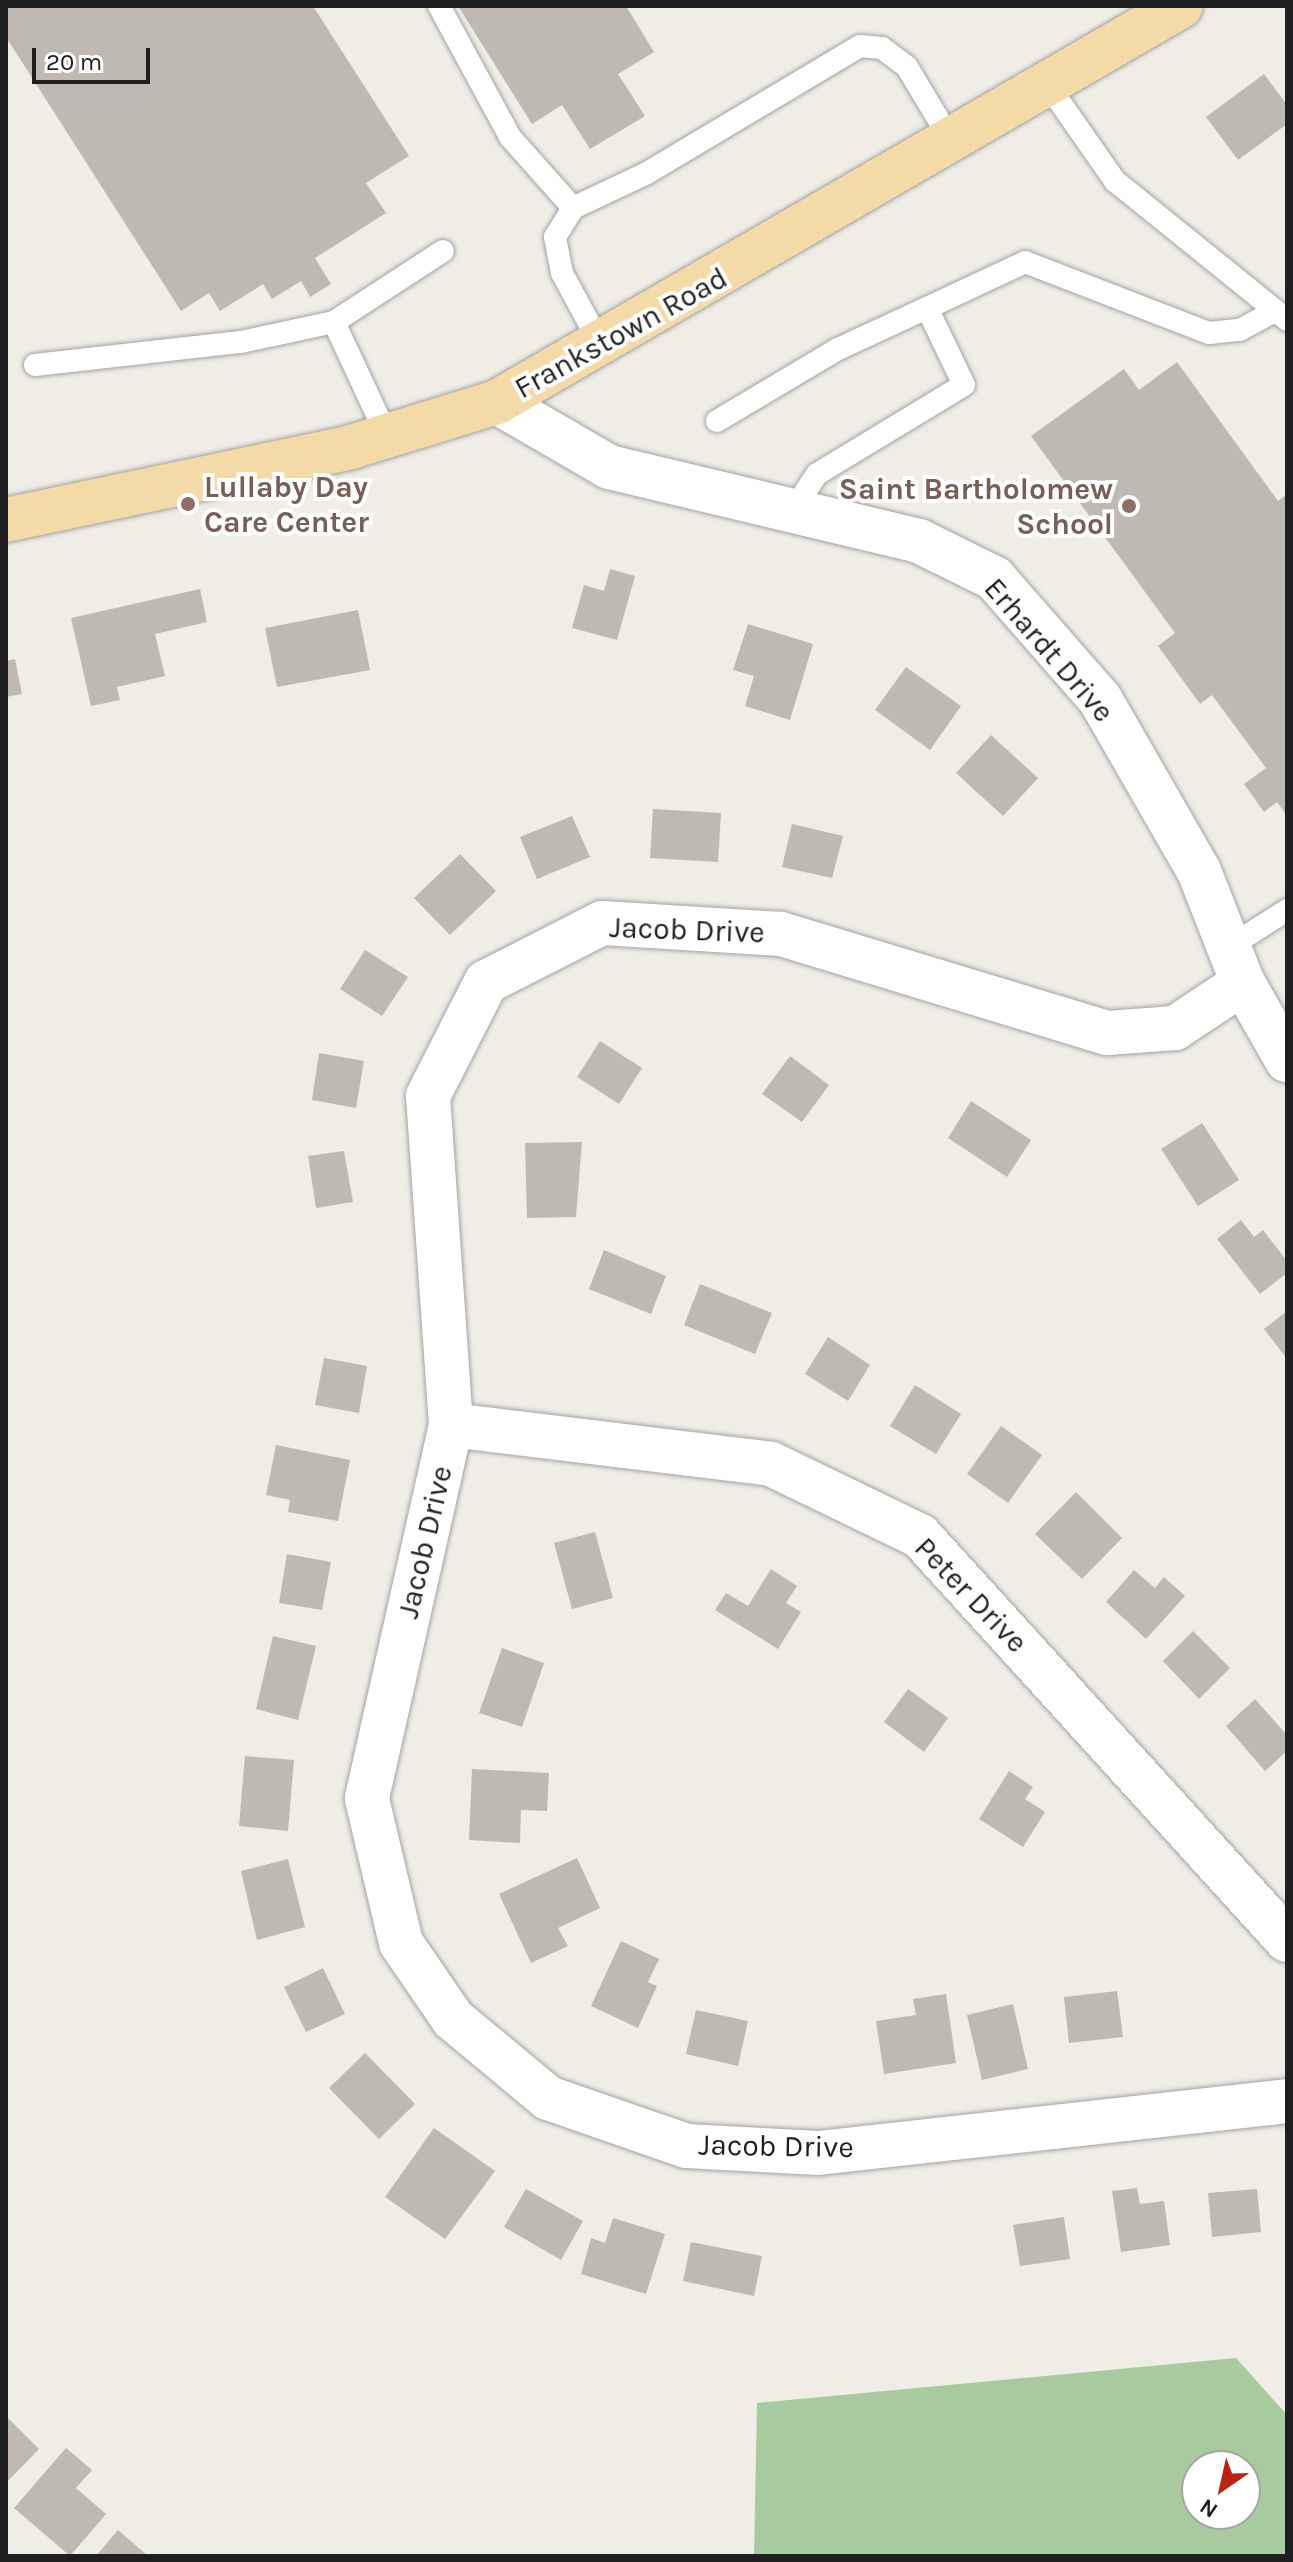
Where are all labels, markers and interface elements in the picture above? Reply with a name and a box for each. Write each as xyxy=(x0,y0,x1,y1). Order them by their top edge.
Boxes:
scale bar xyxy=(36,32,154,82)
text: 20 m xyxy=(46,48,102,76)
street label: Frankstown Road xyxy=(508,260,734,406)
place label: Lullaby Day Care Center xyxy=(204,469,369,540)
place label: Saint Bartholomew School xyxy=(839,471,1113,542)
marker: Lullaby Day Care Center xyxy=(179,495,197,513)
marker: Saint Bartholomew School xyxy=(1120,497,1138,515)
street label: Erhardt Drive xyxy=(977,570,1121,730)
street label: Jacob Drive xyxy=(609,909,765,951)
street label: Jacob Drive xyxy=(390,1462,460,1622)
street label: Peter Drive xyxy=(907,1530,1035,1660)
street label: Jacob Drive xyxy=(698,2127,854,2165)
north arrow xyxy=(1181,2450,1261,2530)
text: N xyxy=(1195,2493,1223,2523)

